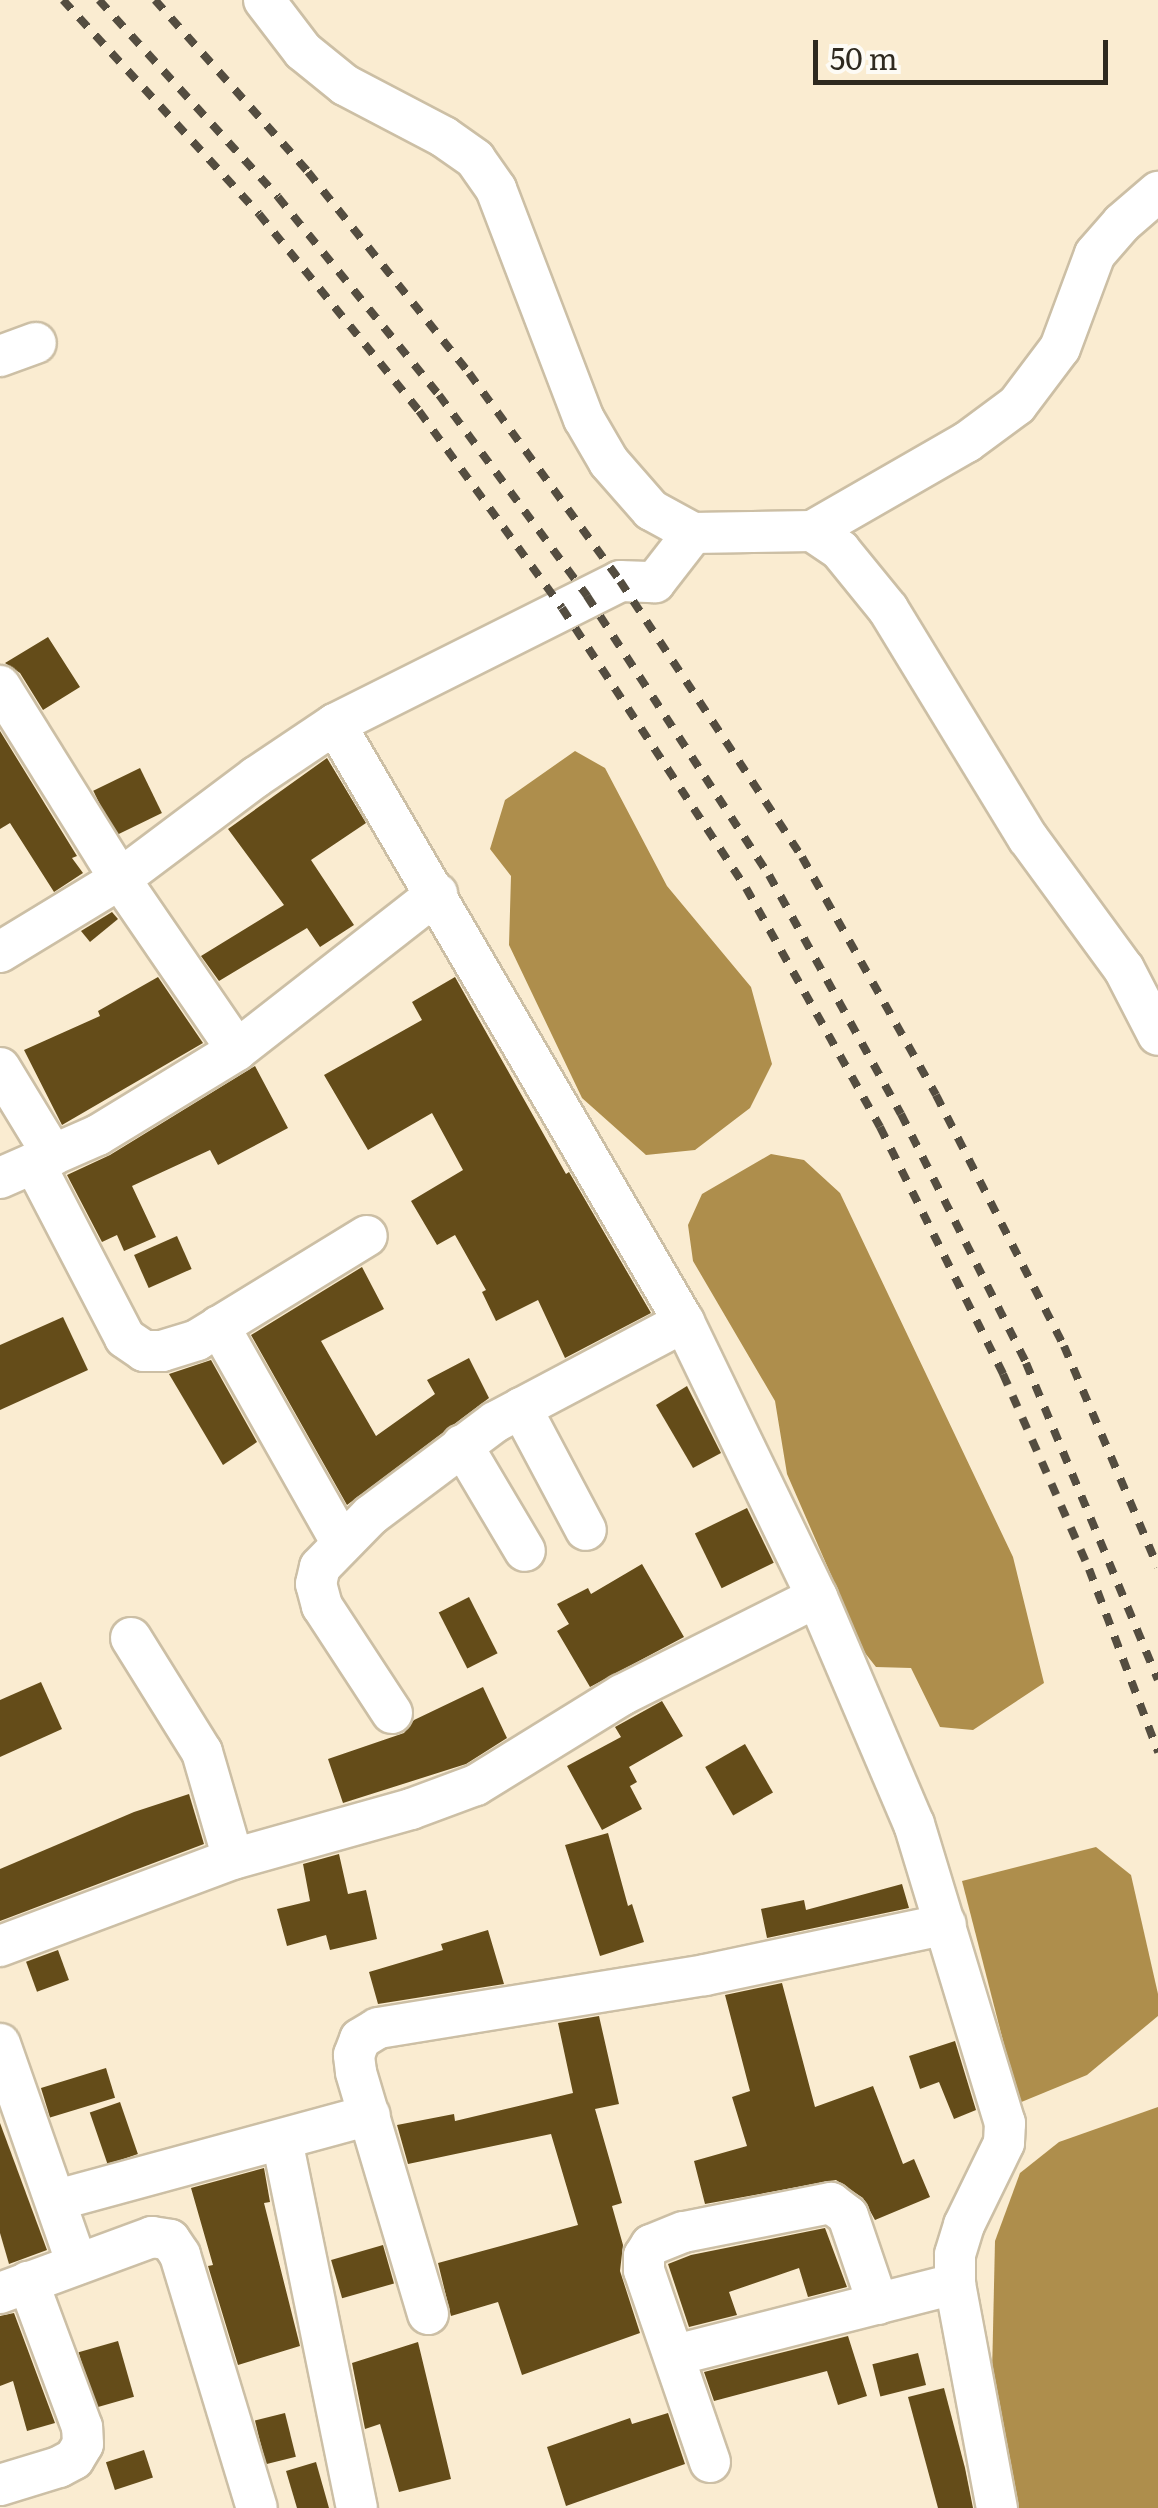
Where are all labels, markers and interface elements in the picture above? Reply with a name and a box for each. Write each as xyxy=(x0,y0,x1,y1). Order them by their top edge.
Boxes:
scale bar xyxy=(818,20,1113,82)
text: 50 m xyxy=(830,35,898,79)

